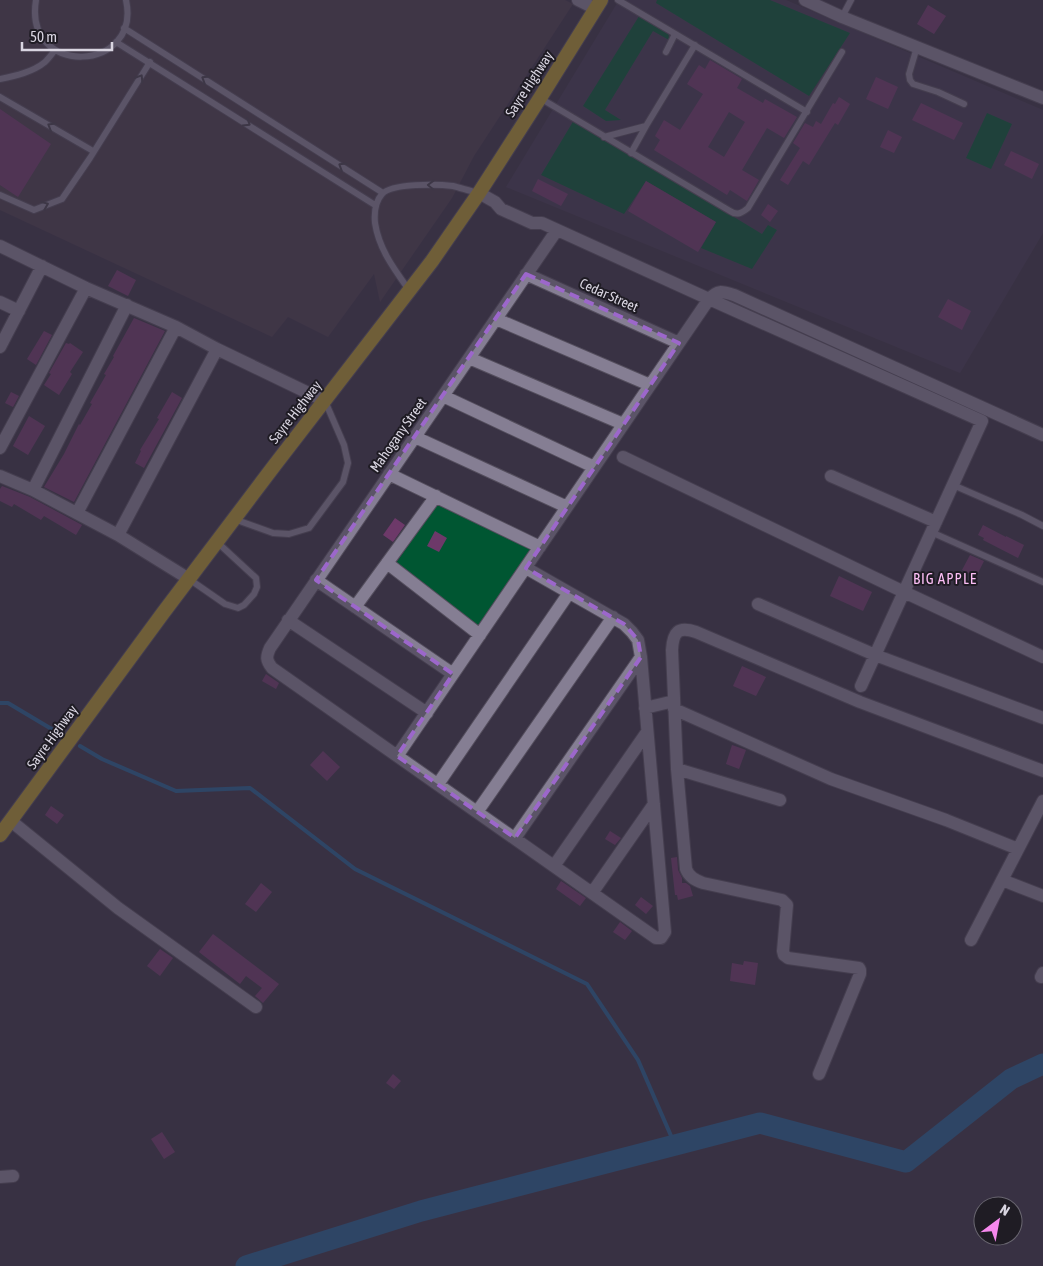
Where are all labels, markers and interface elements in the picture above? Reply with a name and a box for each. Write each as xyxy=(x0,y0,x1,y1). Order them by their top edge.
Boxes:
scale bar xyxy=(22,20,112,52)
text: 50 m xyxy=(30,28,57,45)
street label: Sayre Highway xyxy=(502,48,556,120)
one-way arrow xyxy=(134,74,144,83)
one-way arrow xyxy=(201,76,210,86)
one-way arrow xyxy=(241,117,250,127)
one-way arrow xyxy=(48,123,57,133)
one-way arrow xyxy=(338,163,347,173)
one-way arrow xyxy=(426,180,434,190)
one-way arrow xyxy=(40,201,49,212)
street label: Cedar Street xyxy=(577,275,641,315)
street label: Sayre Highway xyxy=(266,377,325,447)
street label: Mahogany Street xyxy=(367,395,429,475)
district label: BIG APPLE xyxy=(913,570,977,587)
street label: Sayre Highway xyxy=(23,702,81,772)
north arrow xyxy=(973,1196,1023,1246)
text: N xyxy=(997,1201,1013,1219)

